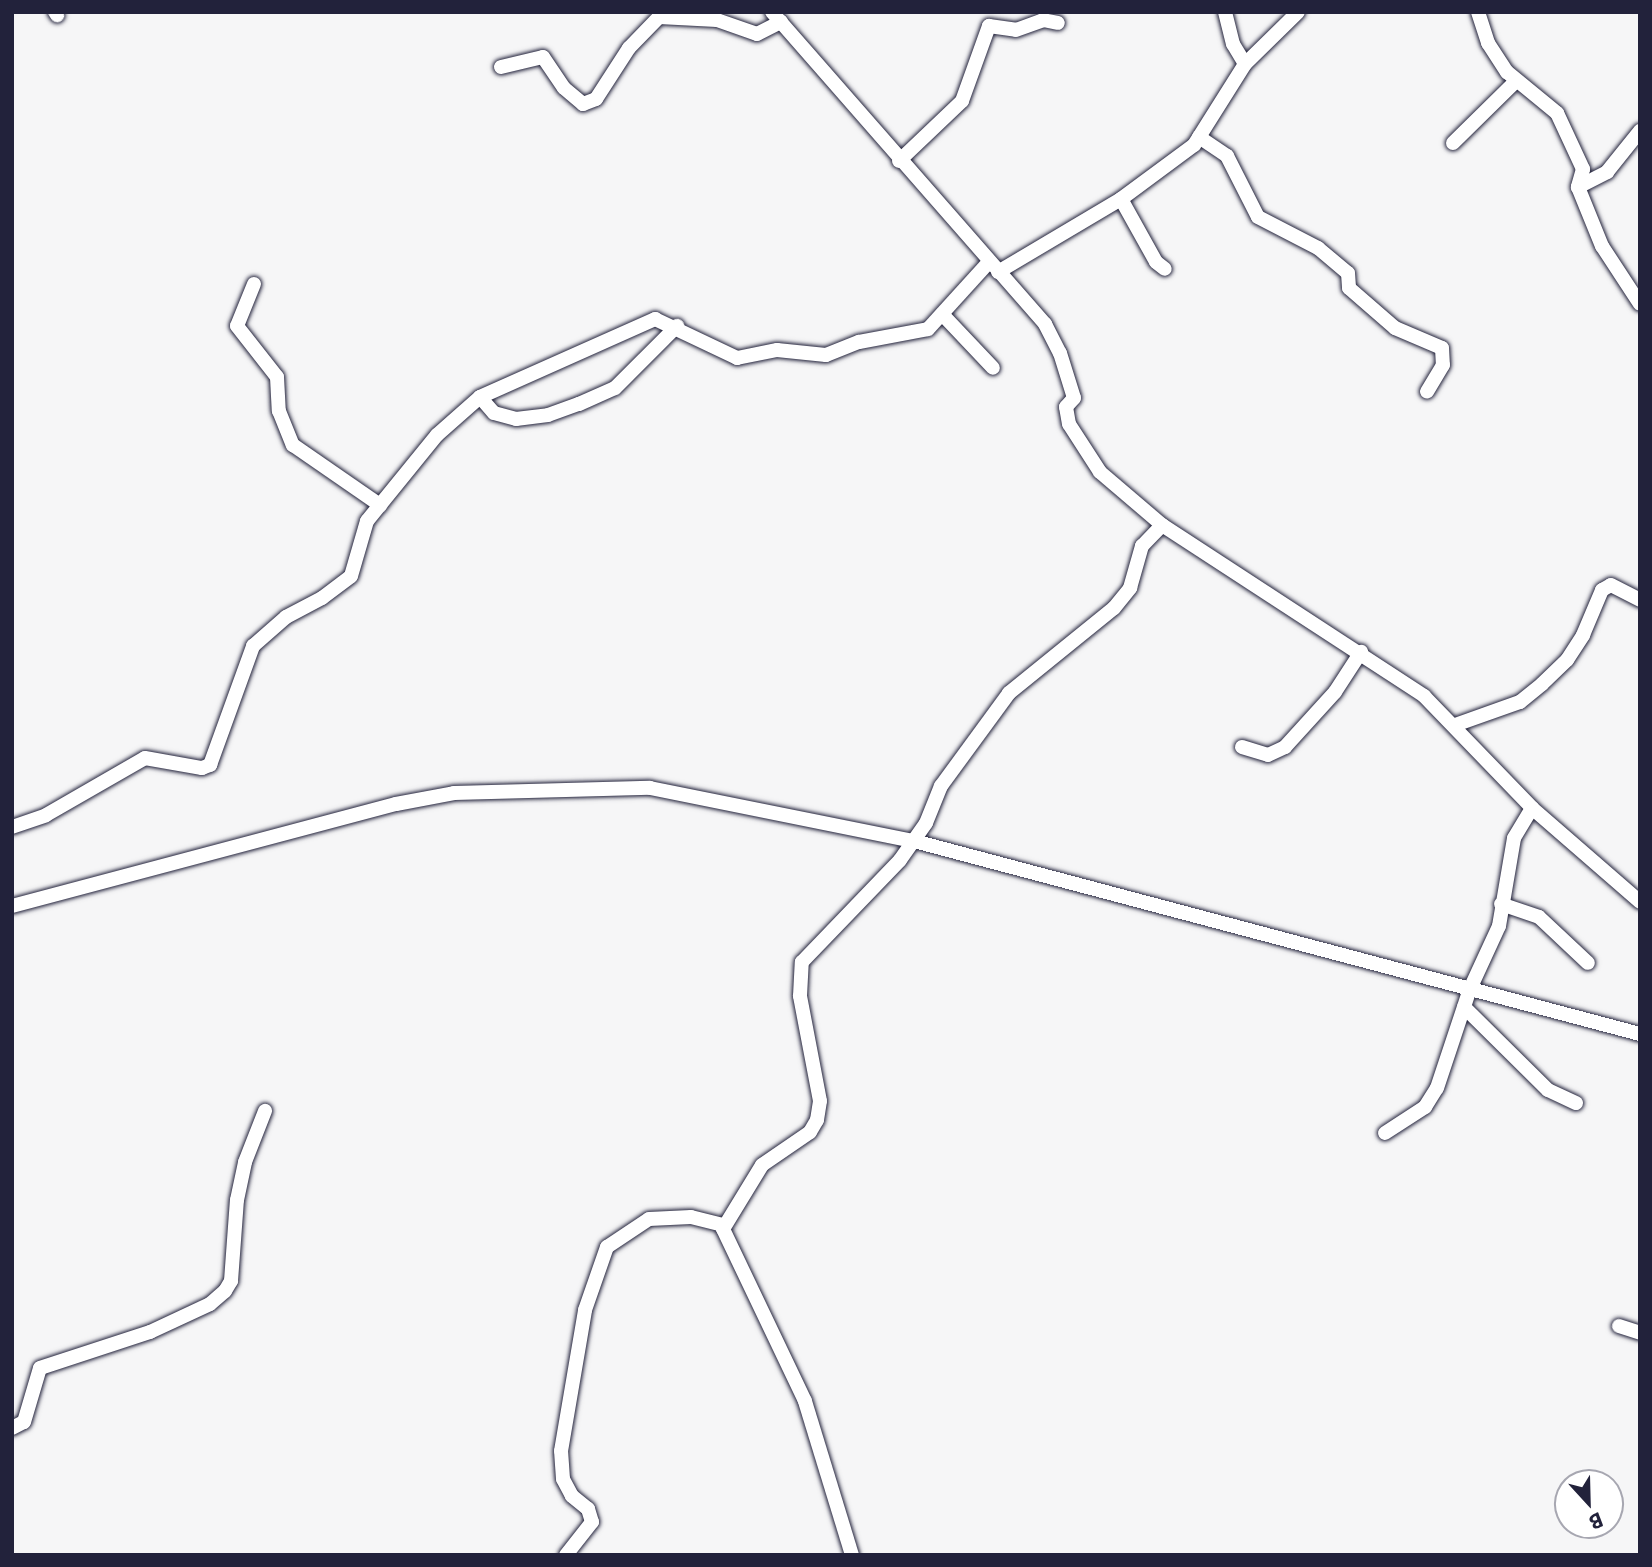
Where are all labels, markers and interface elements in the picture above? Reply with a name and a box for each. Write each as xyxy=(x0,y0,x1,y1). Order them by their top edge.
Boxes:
north arrow xyxy=(1554,1469,1624,1539)
text: B xyxy=(1585,1506,1607,1537)

